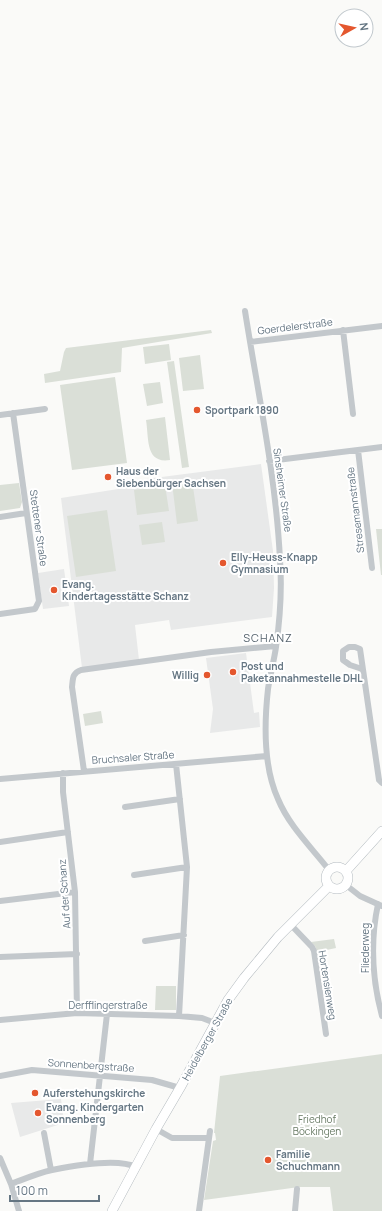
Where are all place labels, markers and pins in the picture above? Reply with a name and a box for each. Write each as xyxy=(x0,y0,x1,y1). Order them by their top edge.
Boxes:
place label: Sportpark 1890 xyxy=(205,403,279,417)
marker: Sportpark 1890 xyxy=(192,405,202,415)
place label: Haus der Siebenbürger Sachsen xyxy=(116,464,226,490)
marker: Haus der Siebenbürger Sachsen xyxy=(103,472,113,482)
place label: Elly-Heuss-Knapp Gymnasium xyxy=(231,550,318,576)
marker: Elly-Heuss-Knapp Gymnasium xyxy=(218,558,228,568)
place label: Evang. Kindertagesstätte Schanz xyxy=(62,577,189,603)
marker: Evang. Kindertagesstätte Schanz xyxy=(49,585,59,595)
place label: Post und Paketannahmestelle DHL xyxy=(241,659,363,685)
marker: Post und Paketannahmestelle DHL xyxy=(228,667,238,677)
place label: Willig xyxy=(172,668,199,682)
marker: Willig xyxy=(202,670,212,680)
place label: Auferstehungskirche xyxy=(43,1086,145,1100)
marker: Auferstehungskirche xyxy=(30,1088,40,1098)
place label: Evang. Kindergarten Sonnenberg xyxy=(46,1100,144,1126)
marker: Evang. Kindergarten Sonnenberg xyxy=(33,1108,43,1118)
place label: Familie Schuchmann xyxy=(276,1147,340,1173)
marker: Familie Schuchmann xyxy=(263,1155,273,1165)

